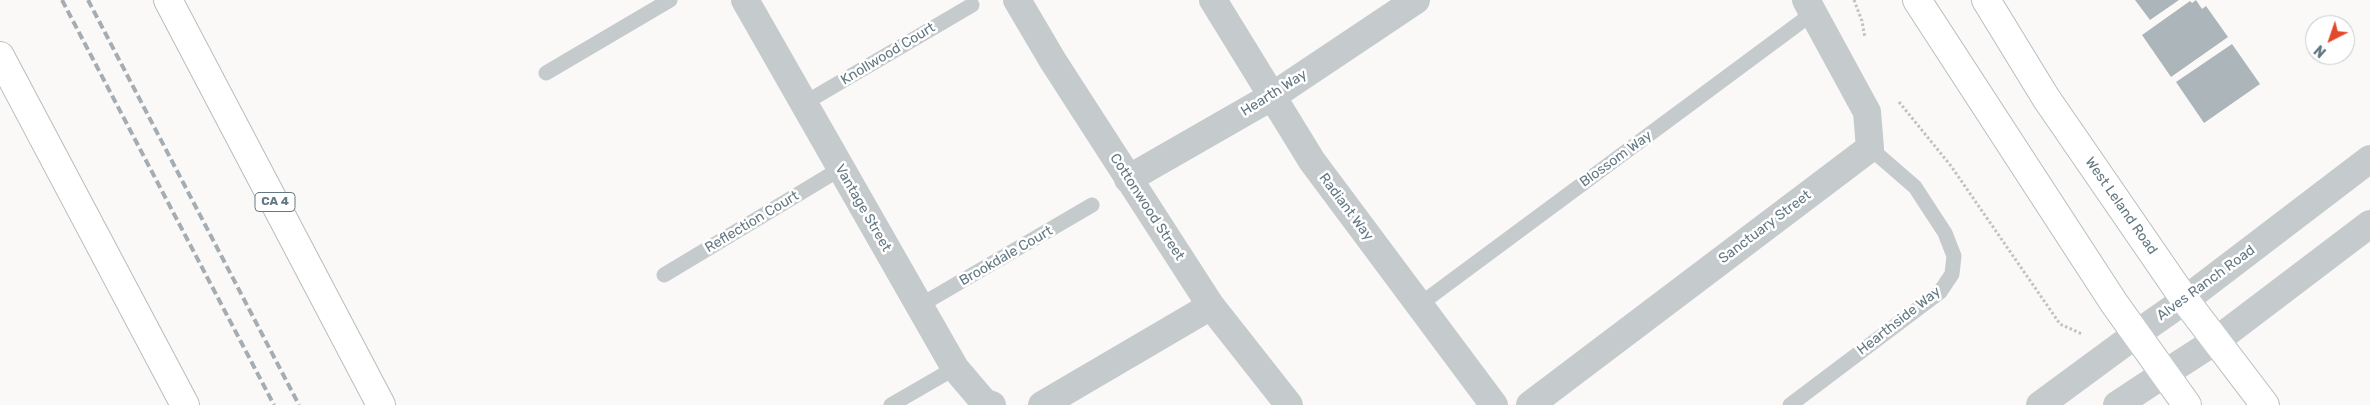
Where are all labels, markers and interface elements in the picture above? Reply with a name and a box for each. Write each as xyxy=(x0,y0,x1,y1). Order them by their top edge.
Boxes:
north arrow xyxy=(2305,15,2355,65)
street label: Knollwood Court xyxy=(838,19,938,89)
text: N xyxy=(2311,41,2330,61)
street label: Hearth Way xyxy=(1238,66,1310,120)
street label: Blossom Way xyxy=(1577,127,1655,191)
street label: Cottonwood Street xyxy=(1106,150,1188,264)
street label: West Leland Road xyxy=(2081,154,2161,258)
street label: Vantage Street xyxy=(831,161,895,255)
street label: Radiant Way xyxy=(1315,170,1377,244)
street label: Reflection Court xyxy=(702,187,802,257)
street label: Sanctuary Street xyxy=(1716,187,1814,267)
road number: CA 4 xyxy=(255,192,295,212)
street label: Brookdale Court xyxy=(956,223,1056,289)
street label: Alves Ranch Road xyxy=(2154,242,2258,324)
street label: Hearthside Way xyxy=(1854,283,1944,359)

